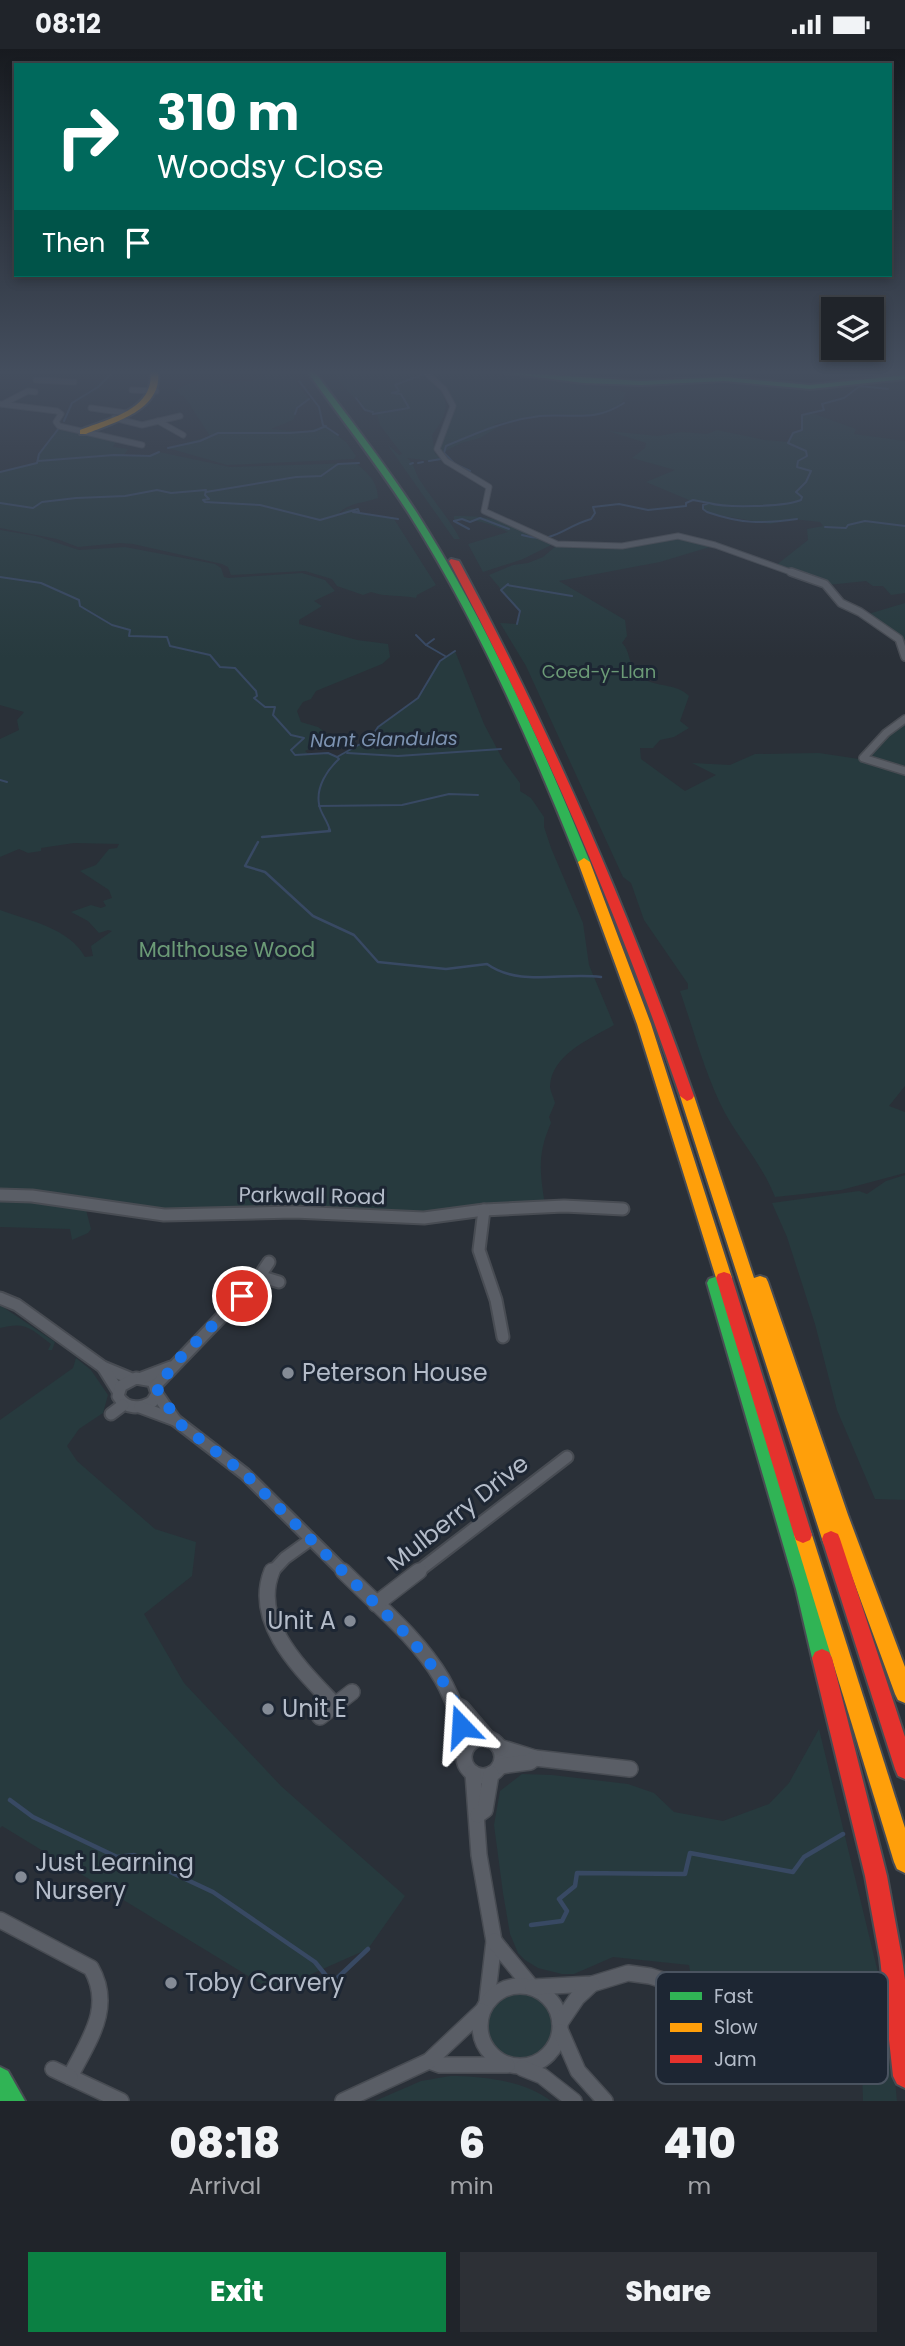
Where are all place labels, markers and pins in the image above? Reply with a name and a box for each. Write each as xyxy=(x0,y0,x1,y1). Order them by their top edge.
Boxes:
pin xyxy=(212,1266,272,1326)
place label: Peterson House xyxy=(302,1356,488,1389)
marker: Peterson House xyxy=(280,1365,296,1381)
place label: Unit A xyxy=(267,1604,336,1637)
marker: Unit A xyxy=(342,1613,358,1629)
place label: Unit E xyxy=(282,1692,347,1725)
marker: Unit E xyxy=(260,1701,276,1717)
place label: Just Learning Nursery xyxy=(35,1846,194,1907)
marker: Just Learning Nursery xyxy=(13,1869,29,1885)
place label: Toby Carvery xyxy=(185,1966,344,1999)
marker: Toby Carvery xyxy=(163,1975,179,1991)

